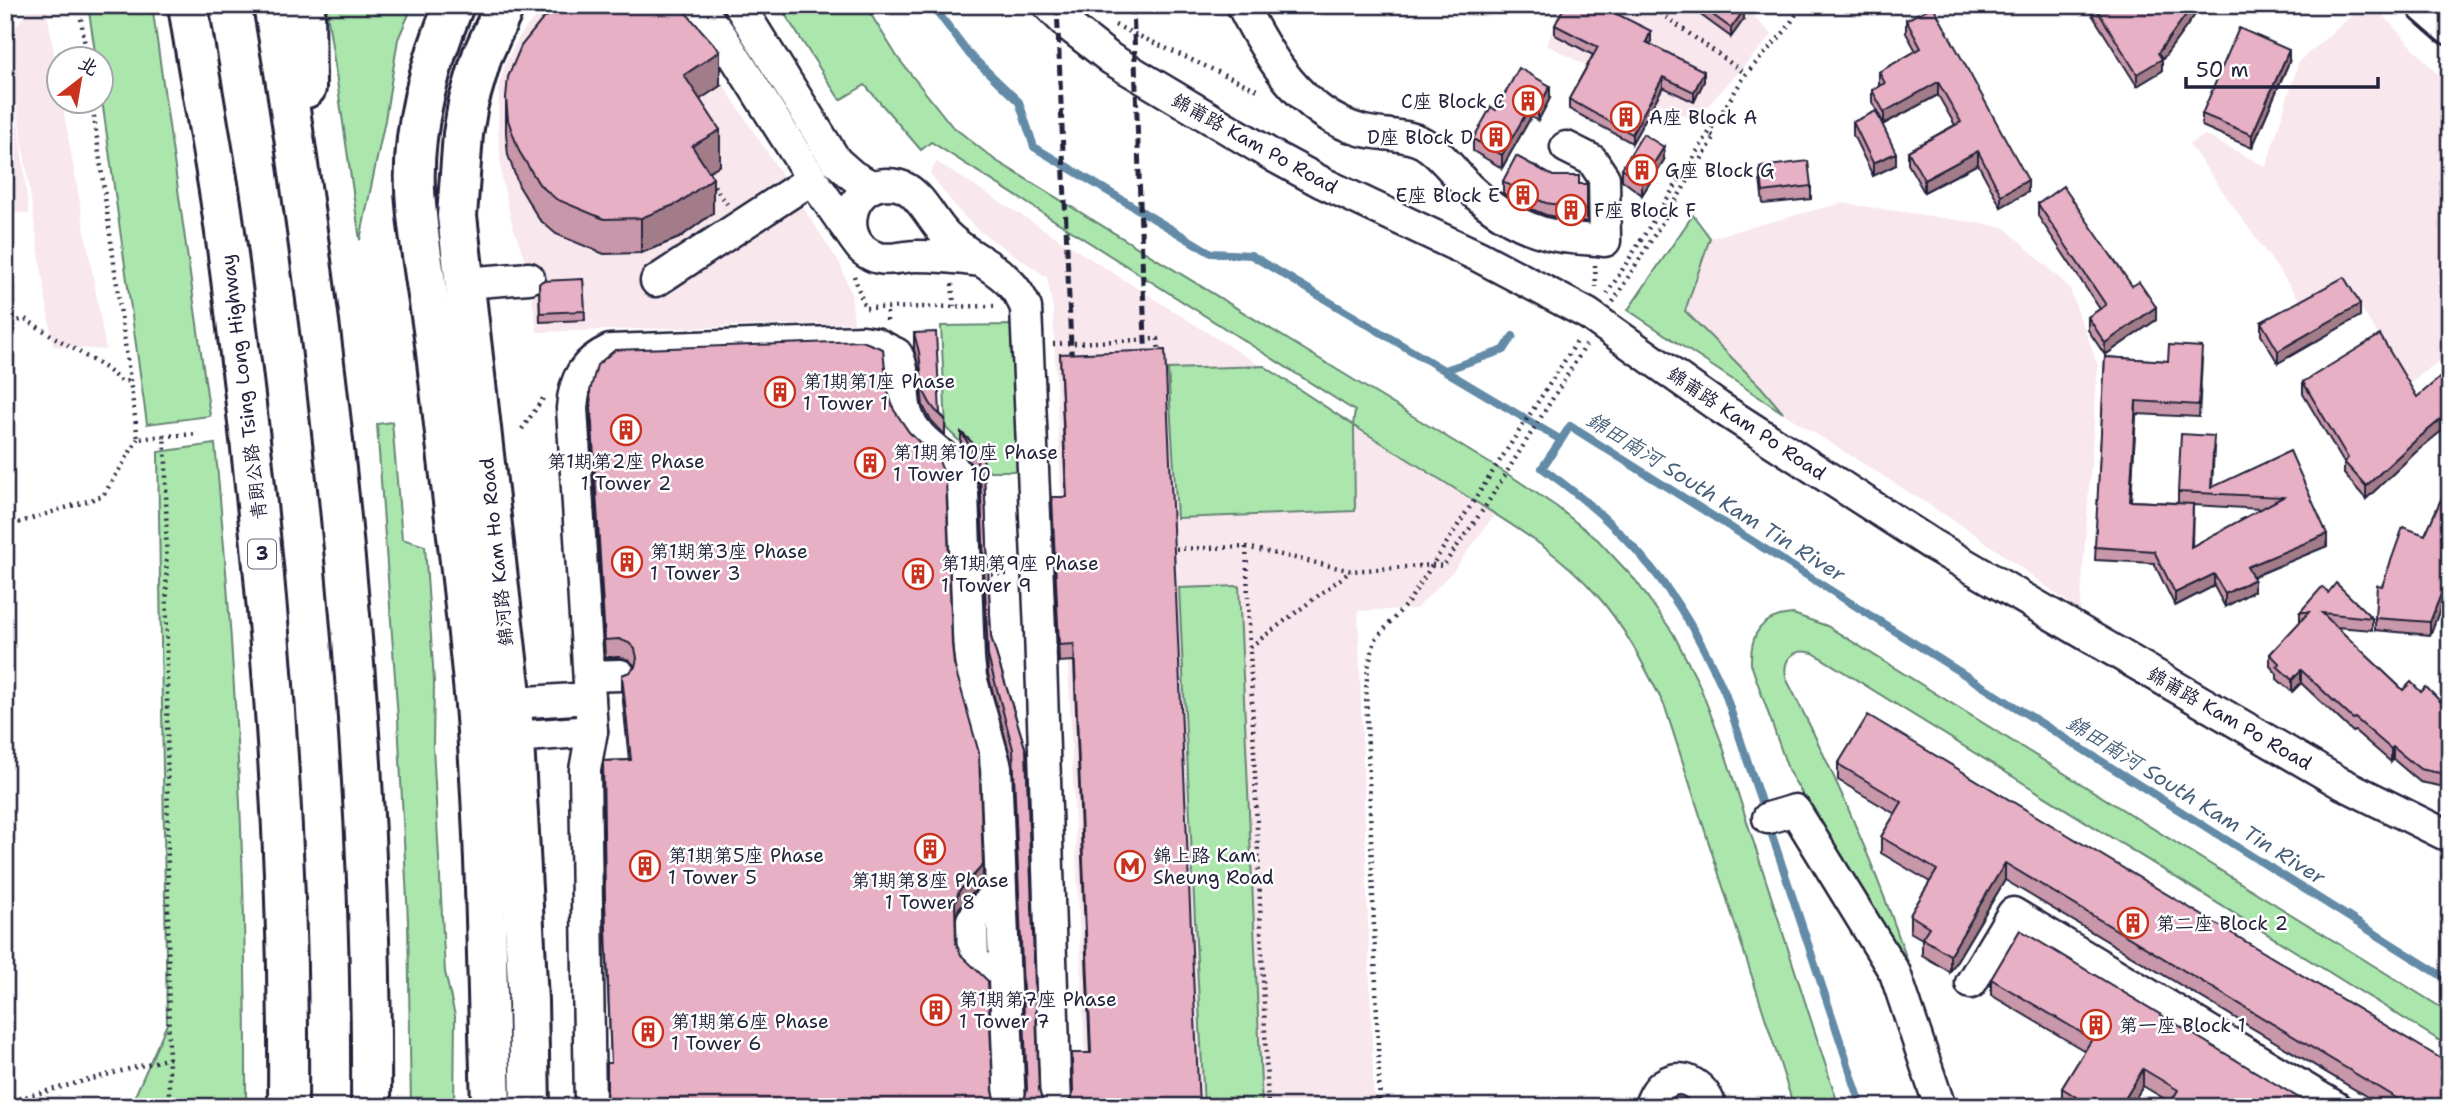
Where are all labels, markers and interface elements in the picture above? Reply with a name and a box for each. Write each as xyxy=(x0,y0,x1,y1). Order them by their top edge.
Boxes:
north arrow xyxy=(46,46,116,116)
scale bar xyxy=(2186,46,2378,90)
text: 北 xyxy=(74,50,103,81)
text: 50 m xyxy=(2196,56,2249,84)
building icon: C座 Block C xyxy=(1511,84,1545,118)
street label: 錦莆路 Kam Po Road xyxy=(1167,87,1342,199)
place label: C座 Block C xyxy=(1401,89,1505,114)
building icon: A座 Block A xyxy=(1609,100,1643,134)
place label: A座 Block A xyxy=(1649,105,1757,130)
building icon: D座 Block D xyxy=(1479,120,1513,154)
place label: D座 Block D xyxy=(1367,125,1473,150)
building icon: G座 Block G xyxy=(1625,153,1659,187)
place label: G座 Block G xyxy=(1665,158,1774,183)
building icon: E座 Block E xyxy=(1506,178,1540,212)
place label: E座 Block E xyxy=(1396,183,1500,208)
building icon: F座 Block F xyxy=(1554,193,1588,227)
place label: F座 Block F xyxy=(1594,198,1696,223)
street label: 青朗公路 Tsing Long Highway xyxy=(215,253,272,521)
street label: 錦莆路 Kam Po Road xyxy=(1663,361,1831,486)
place label: 第1期第1座 Phase 1 Tower 1 xyxy=(803,369,955,416)
building icon: 第1期第1座 Phase 1 Tower 1 xyxy=(763,375,797,409)
water label: 錦田南河 South Kam Tin River xyxy=(1581,406,1852,589)
building icon: 第1期第2座 Phase 1 Tower 2 xyxy=(609,413,643,447)
place label: 第1期第10座 Phase 1 Tower 10 xyxy=(893,440,1058,487)
building icon: 第1期第10座 Phase 1 Tower 10 xyxy=(853,446,887,480)
place label: 第1期第2座 Phase 1 Tower 2 xyxy=(547,449,705,496)
street label: 錦河路 Kam Ho Road xyxy=(474,456,519,647)
place label: 第1期第3座 Phase 1 Tower 3 xyxy=(650,539,808,586)
road number: 3 xyxy=(248,540,276,568)
building icon: 第1期第3座 Phase 1 Tower 3 xyxy=(610,545,644,579)
place label: 第1期第9座 Phase 1 Tower 9 xyxy=(941,551,1099,598)
building icon: 第1期第9座 Phase 1 Tower 9 xyxy=(901,557,935,591)
street label: 錦莆路 Kam Po Road xyxy=(2143,661,2317,776)
water label: 錦田南河 South Kam Tin River xyxy=(2061,709,2332,892)
building icon: 第1期第8座 Phase 1 Tower 8 xyxy=(913,832,947,866)
place label: 第1期第5座 Phase 1 Tower 5 xyxy=(668,843,824,890)
place label: 錦上路 Kam Sheung Road xyxy=(1153,843,1274,890)
building icon: 第1期第5座 Phase 1 Tower 5 xyxy=(628,849,662,883)
metro station icon: 錦上路 Kam Sheung Road xyxy=(1113,849,1147,883)
place label: 第1期第8座 Phase 1 Tower 8 xyxy=(851,868,1009,915)
building icon: 第二座 Block 2 xyxy=(2116,906,2150,940)
place label: 第二座 Block 2 xyxy=(2156,911,2288,936)
place label: 第1期第7座 Phase 1 Tower 7 xyxy=(959,987,1117,1034)
building icon: 第1期第7座 Phase 1 Tower 7 xyxy=(919,993,953,1027)
building icon: 第一座 Block 1 xyxy=(2079,1008,2113,1042)
place label: 第1期第6座 Phase 1 Tower 6 xyxy=(671,1009,829,1056)
place label: 第一座 Block 1 xyxy=(2119,1013,2246,1038)
building icon: 第1期第6座 Phase 1 Tower 6 xyxy=(631,1015,665,1049)

